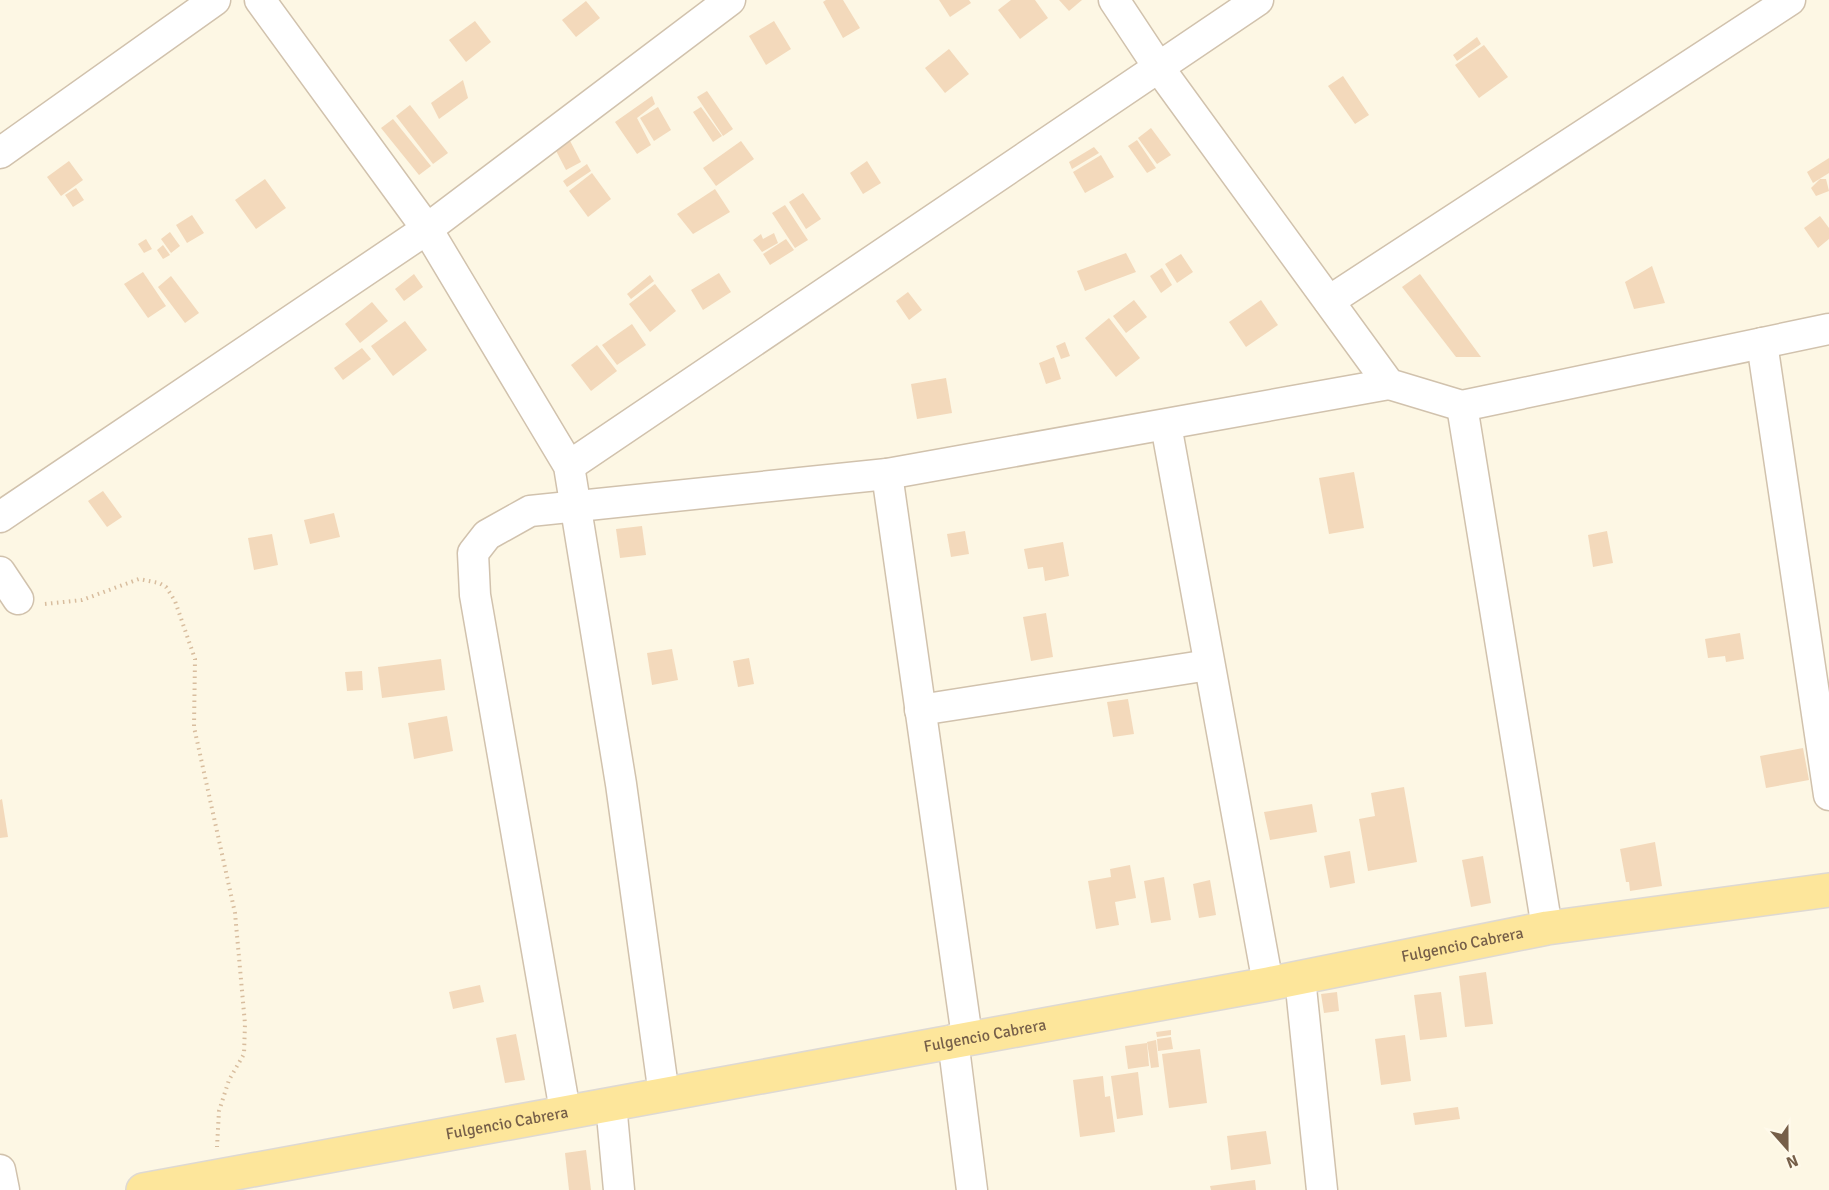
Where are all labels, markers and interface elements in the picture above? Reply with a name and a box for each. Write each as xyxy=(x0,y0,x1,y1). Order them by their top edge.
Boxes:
street label: Fulgencio Cabrera xyxy=(1400,923,1525,967)
street label: Fulgencio Cabrera xyxy=(922,1015,1048,1057)
street label: Fulgencio Cabrera xyxy=(444,1102,570,1144)
north arrow xyxy=(1757,1118,1817,1178)
text: N xyxy=(1783,1150,1801,1172)

